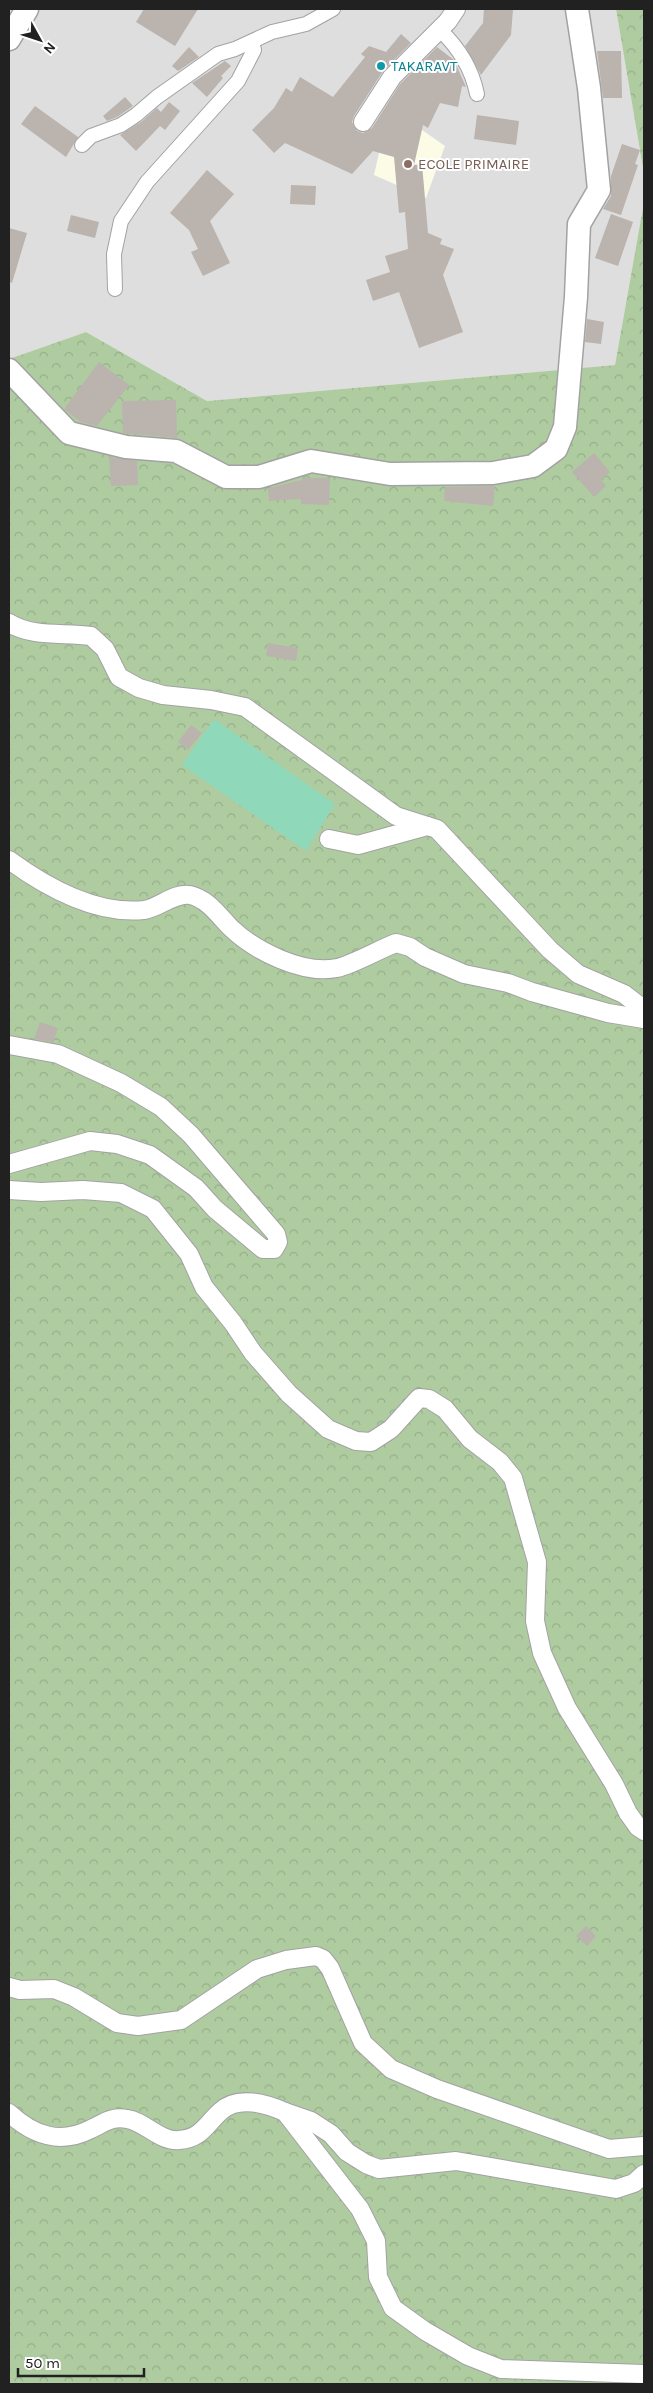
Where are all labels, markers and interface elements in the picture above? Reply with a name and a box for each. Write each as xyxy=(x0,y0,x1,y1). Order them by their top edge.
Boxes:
north arrow xyxy=(15,15,65,65)
text: N xyxy=(40,39,59,57)
place label: TAKARAVT xyxy=(391,57,458,75)
marker: TAKARAVT xyxy=(375,60,387,72)
place label: ECOLE PRIMAIRE xyxy=(418,155,529,173)
marker: ECOLE PRIMAIRE xyxy=(402,158,414,170)
scale bar xyxy=(18,2346,144,2378)
text: 50 m xyxy=(25,2354,60,2372)

